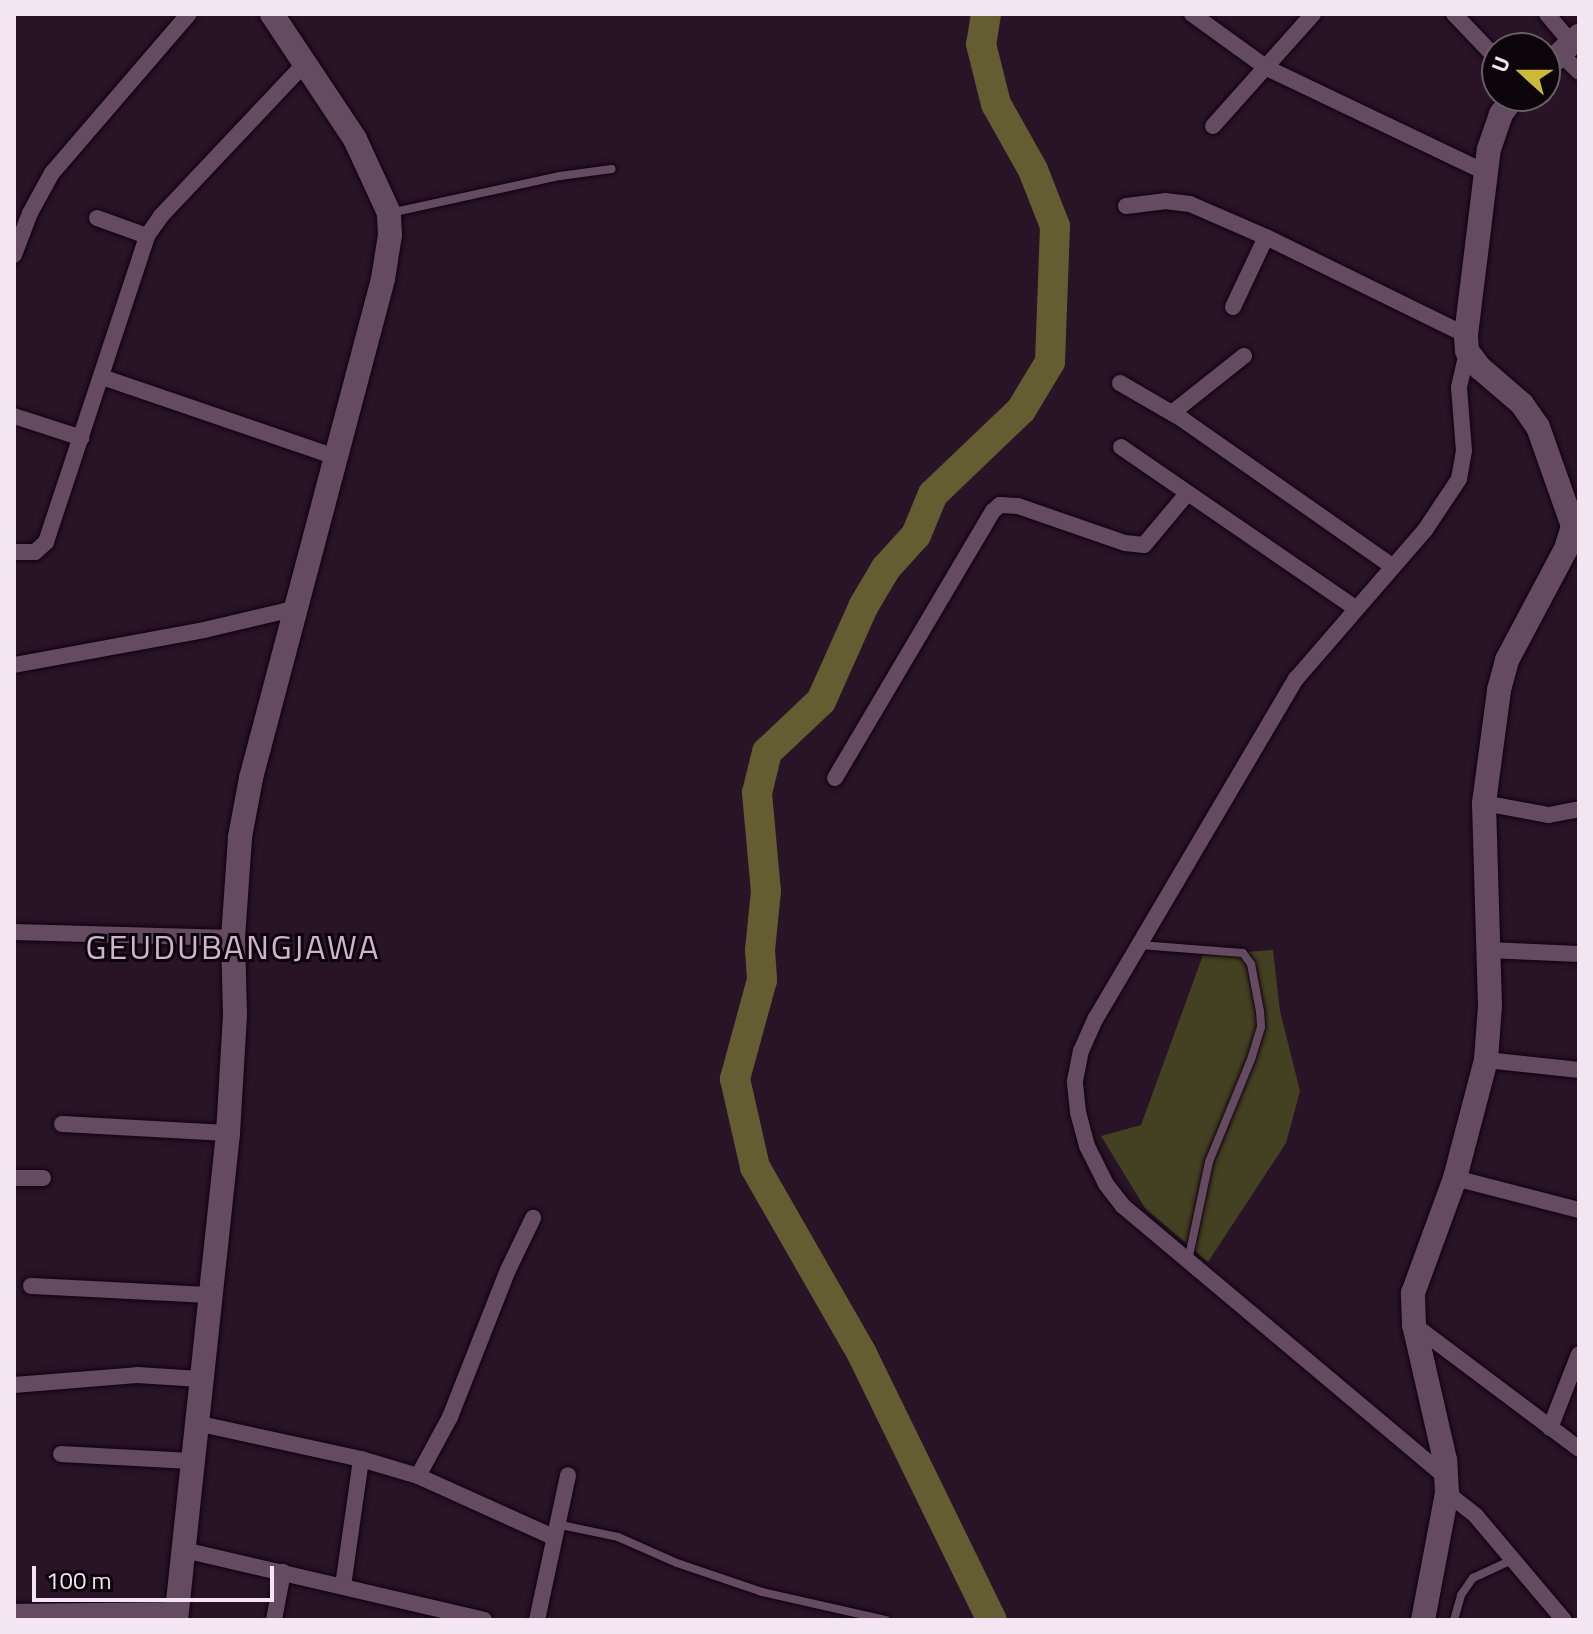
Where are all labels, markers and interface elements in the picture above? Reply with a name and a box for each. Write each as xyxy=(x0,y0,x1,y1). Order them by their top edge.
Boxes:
north arrow xyxy=(1481,32,1561,112)
text: U xyxy=(1482,51,1519,77)
district label: GEUDUBANGJAWA xyxy=(86,927,380,967)
scale bar xyxy=(36,1550,278,1600)
text: 100 m xyxy=(46,1562,112,1598)

